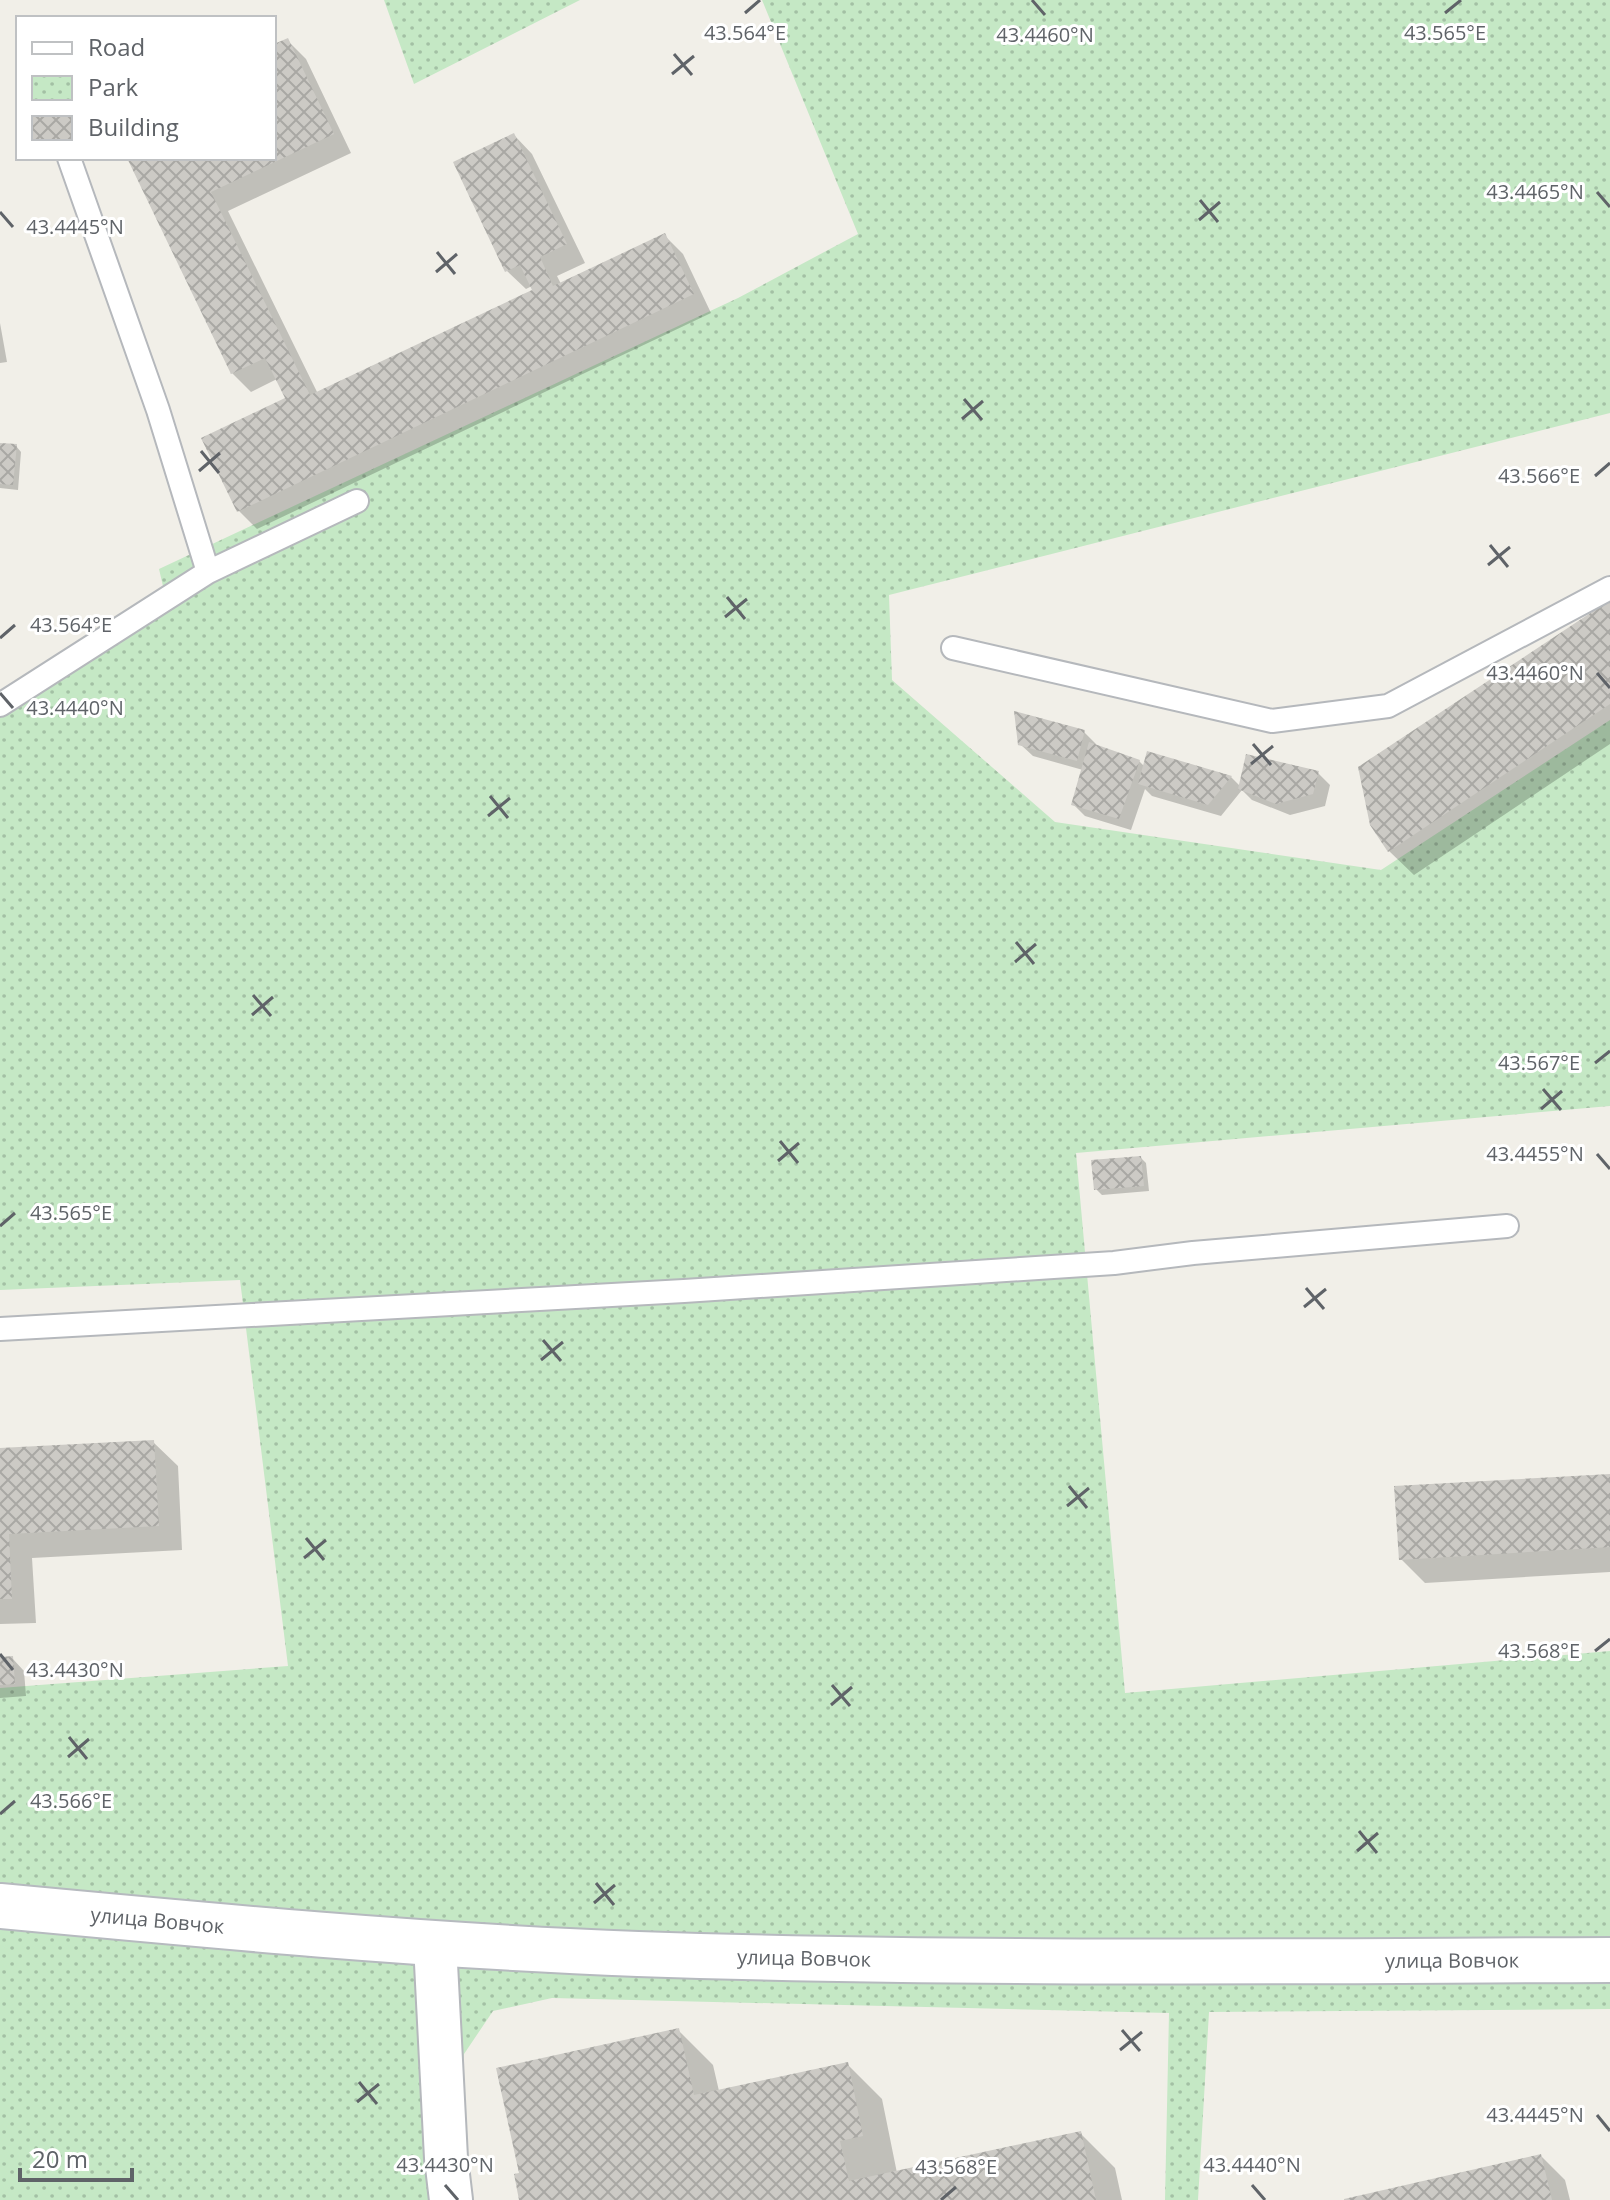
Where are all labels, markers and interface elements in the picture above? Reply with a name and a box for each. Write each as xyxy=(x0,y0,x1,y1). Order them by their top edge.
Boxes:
legend xyxy=(16,16,276,160)
text: 43.564°E xyxy=(704,19,786,46)
text: 43.565°E xyxy=(1404,19,1486,46)
text: 43.4460°N xyxy=(996,21,1094,48)
text: Road xyxy=(88,30,145,63)
text: Park xyxy=(88,70,139,103)
text: Building xyxy=(88,110,179,143)
text: 43.4465°N xyxy=(1486,178,1584,205)
text: 43.4445°N xyxy=(26,213,124,240)
text: 43.566°E xyxy=(1498,462,1580,489)
text: 43.564°E xyxy=(30,611,112,638)
text: 43.4460°N xyxy=(1486,659,1584,686)
text: 43.4440°N xyxy=(26,694,124,721)
text: 43.567°E xyxy=(1498,1049,1580,1076)
text: 43.4455°N xyxy=(1486,1140,1584,1167)
text: 43.565°E xyxy=(30,1199,112,1226)
text: 43.568°E xyxy=(1498,1637,1580,1664)
text: 43.4430°N xyxy=(26,1656,124,1683)
text: 43.566°E xyxy=(30,1787,112,1814)
street label: улица Вовчок xyxy=(89,1901,226,1940)
street label: улица Вовчок xyxy=(737,1943,872,1973)
street label: улица Вовчок xyxy=(1385,1946,1520,1974)
text: 43.4445°N xyxy=(1486,2101,1584,2128)
scale bar xyxy=(20,2132,132,2182)
text: 20 m xyxy=(32,2142,88,2175)
text: 43.4430°N xyxy=(396,2151,494,2178)
text: 43.4440°N xyxy=(1203,2151,1301,2178)
text: 43.568°E xyxy=(915,2153,997,2180)

